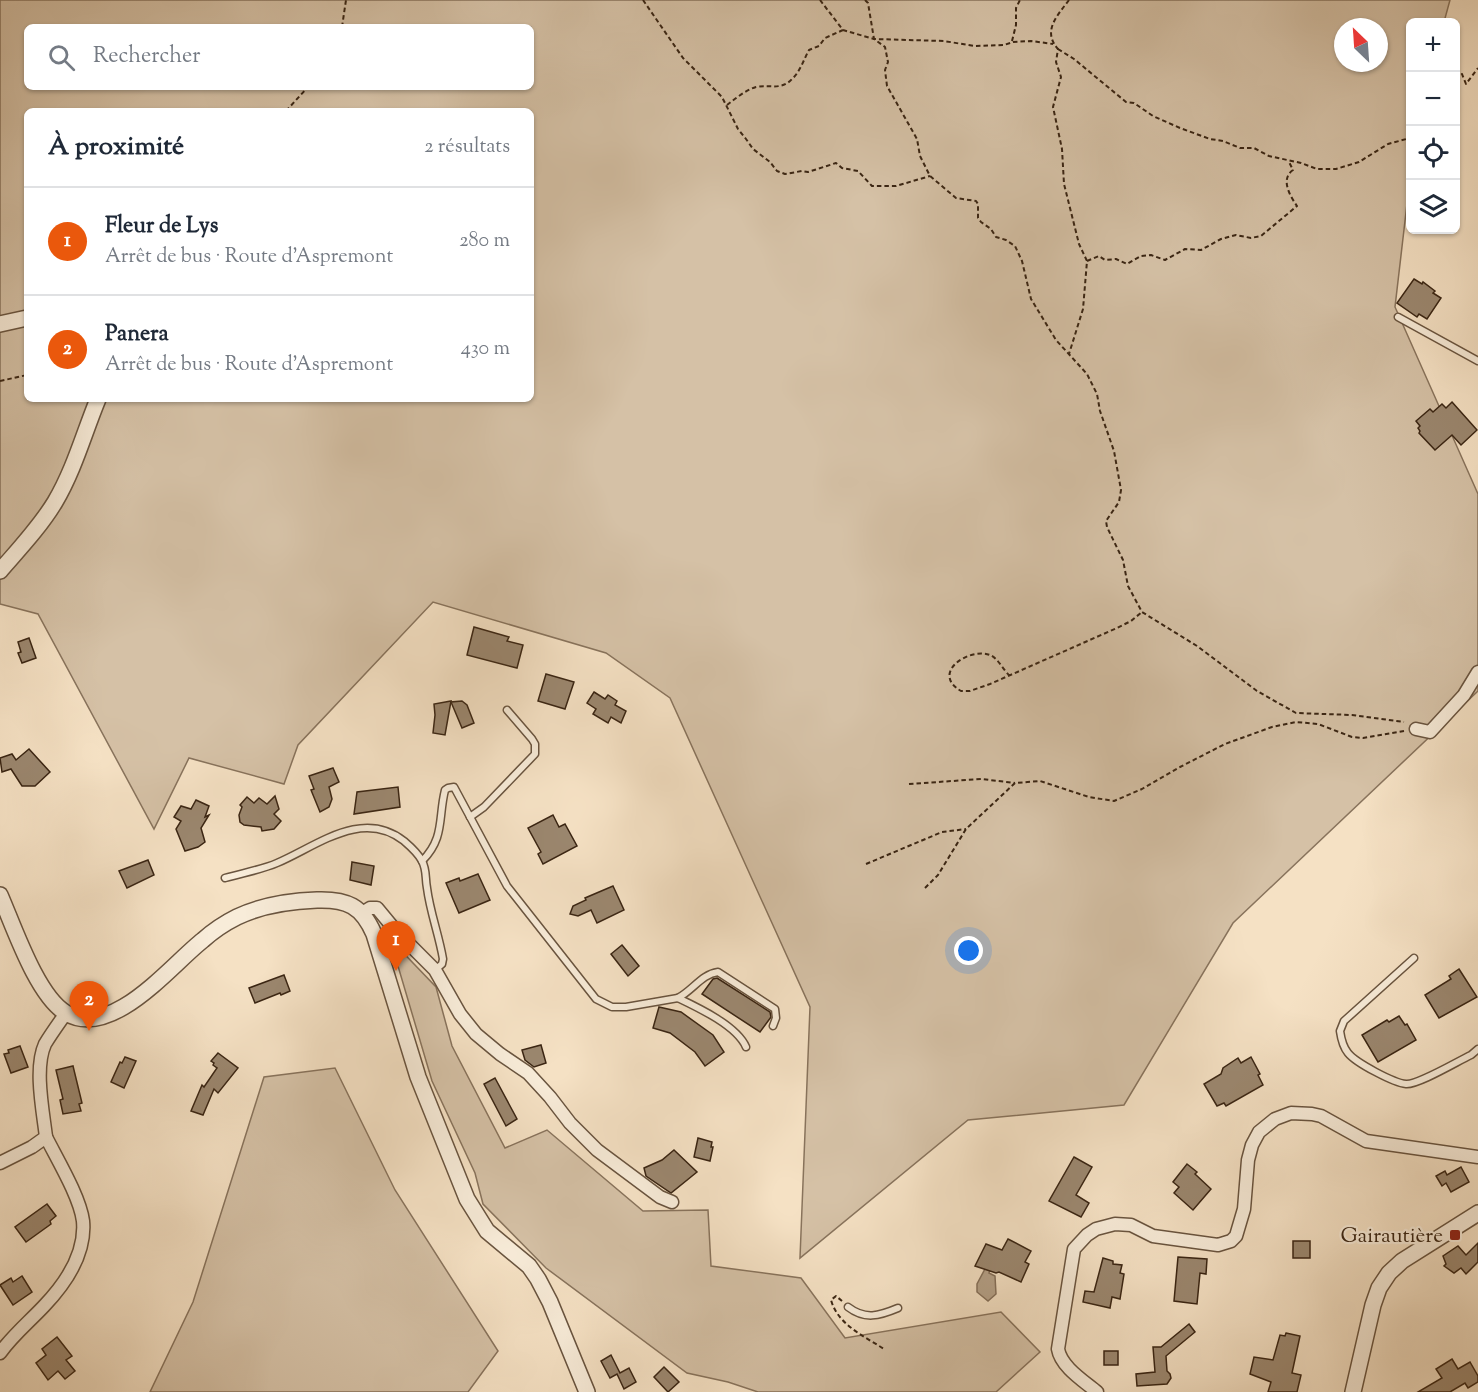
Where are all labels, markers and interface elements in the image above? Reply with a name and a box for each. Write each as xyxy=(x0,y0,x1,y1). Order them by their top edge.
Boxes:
north arrow xyxy=(1334,18,1388,72)
map controls xyxy=(1406,18,1460,234)
button: + xyxy=(1406,18,1460,72)
search box xyxy=(24,24,534,90)
icon: search xyxy=(45,41,78,74)
text: Rechercher xyxy=(93,41,200,73)
button: − xyxy=(1406,72,1460,126)
button: locate xyxy=(1406,126,1460,180)
text: À proximité xyxy=(48,129,184,166)
text: 2 résultats xyxy=(424,133,510,162)
button: layers xyxy=(1406,180,1460,234)
text: Fleur de Lys xyxy=(105,211,218,243)
text: 1 xyxy=(64,227,71,256)
text: 280 m xyxy=(459,227,510,256)
text: Arrêt de bus · Route d'Aspremont xyxy=(105,243,393,272)
text: Panera xyxy=(105,319,169,351)
text: 2 xyxy=(63,335,72,364)
text: 430 m xyxy=(461,335,510,364)
text: Arrêt de bus · Route d'Aspremont xyxy=(105,351,393,380)
pin: 1 xyxy=(376,922,416,971)
your location xyxy=(954,936,983,965)
pin: 2 xyxy=(70,982,109,1031)
place label: Gairautière xyxy=(1340,1222,1443,1252)
marker: Gairautière xyxy=(1448,1228,1462,1242)

